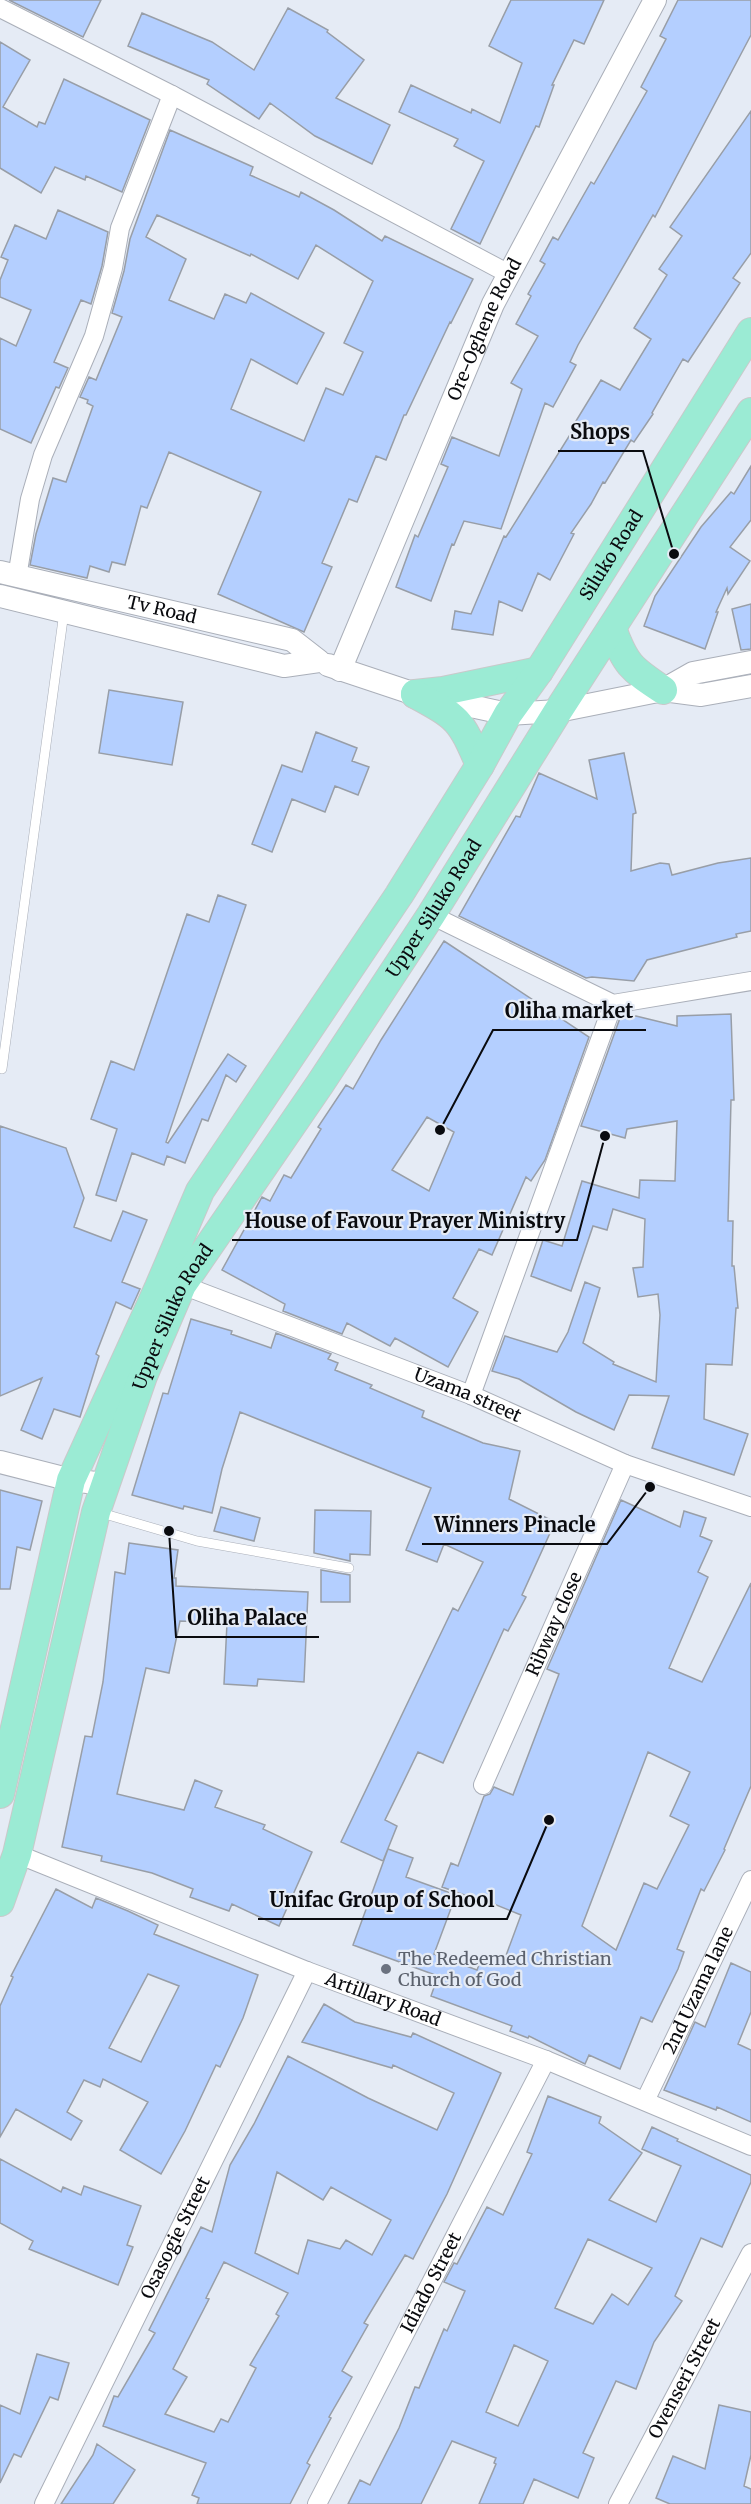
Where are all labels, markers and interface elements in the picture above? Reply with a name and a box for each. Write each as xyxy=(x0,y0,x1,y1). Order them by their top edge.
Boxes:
street label: Ore-Oghene Road xyxy=(442,254,526,404)
callout: Shops xyxy=(558,413,643,451)
text: Shops xyxy=(570,419,630,444)
street label: Siluko Road xyxy=(574,505,648,604)
street label: Tv Road xyxy=(125,590,199,628)
street label: Upper Siluko Road xyxy=(381,835,486,982)
callout: Oliha market xyxy=(493,992,646,1030)
text: Oliha market xyxy=(505,998,633,1023)
callout: House of Favour Prayer Ministry xyxy=(232,1202,577,1240)
text: House of Favour Prayer Ministry xyxy=(245,1208,566,1233)
street label: Upper Siluko Road xyxy=(127,1239,218,1393)
street label: Uzama street xyxy=(411,1362,525,1427)
callout: Winners Pinacle xyxy=(422,1506,607,1544)
text: Winners Pinacle xyxy=(433,1512,596,1537)
street label: Ribway close xyxy=(521,1568,587,1680)
callout: Oliha Palace xyxy=(176,1599,319,1637)
text: Oliha Palace xyxy=(187,1605,307,1630)
callout: Unifac Group of School xyxy=(258,1881,507,1919)
text: Unifac Group of School xyxy=(270,1887,495,1912)
street label: 2nd Uzama lane xyxy=(657,1922,738,2057)
place label: The Redeemed Christian Church of God xyxy=(398,1947,612,1991)
marker: The Redeemed Christian Church of God xyxy=(379,1962,393,1976)
street label: Artillary Road xyxy=(321,1967,444,2031)
street label: Osasogie Street xyxy=(135,2172,215,2302)
street label: Idiado Street xyxy=(395,2228,466,2337)
street label: Ovenseri Street xyxy=(643,2314,725,2442)

